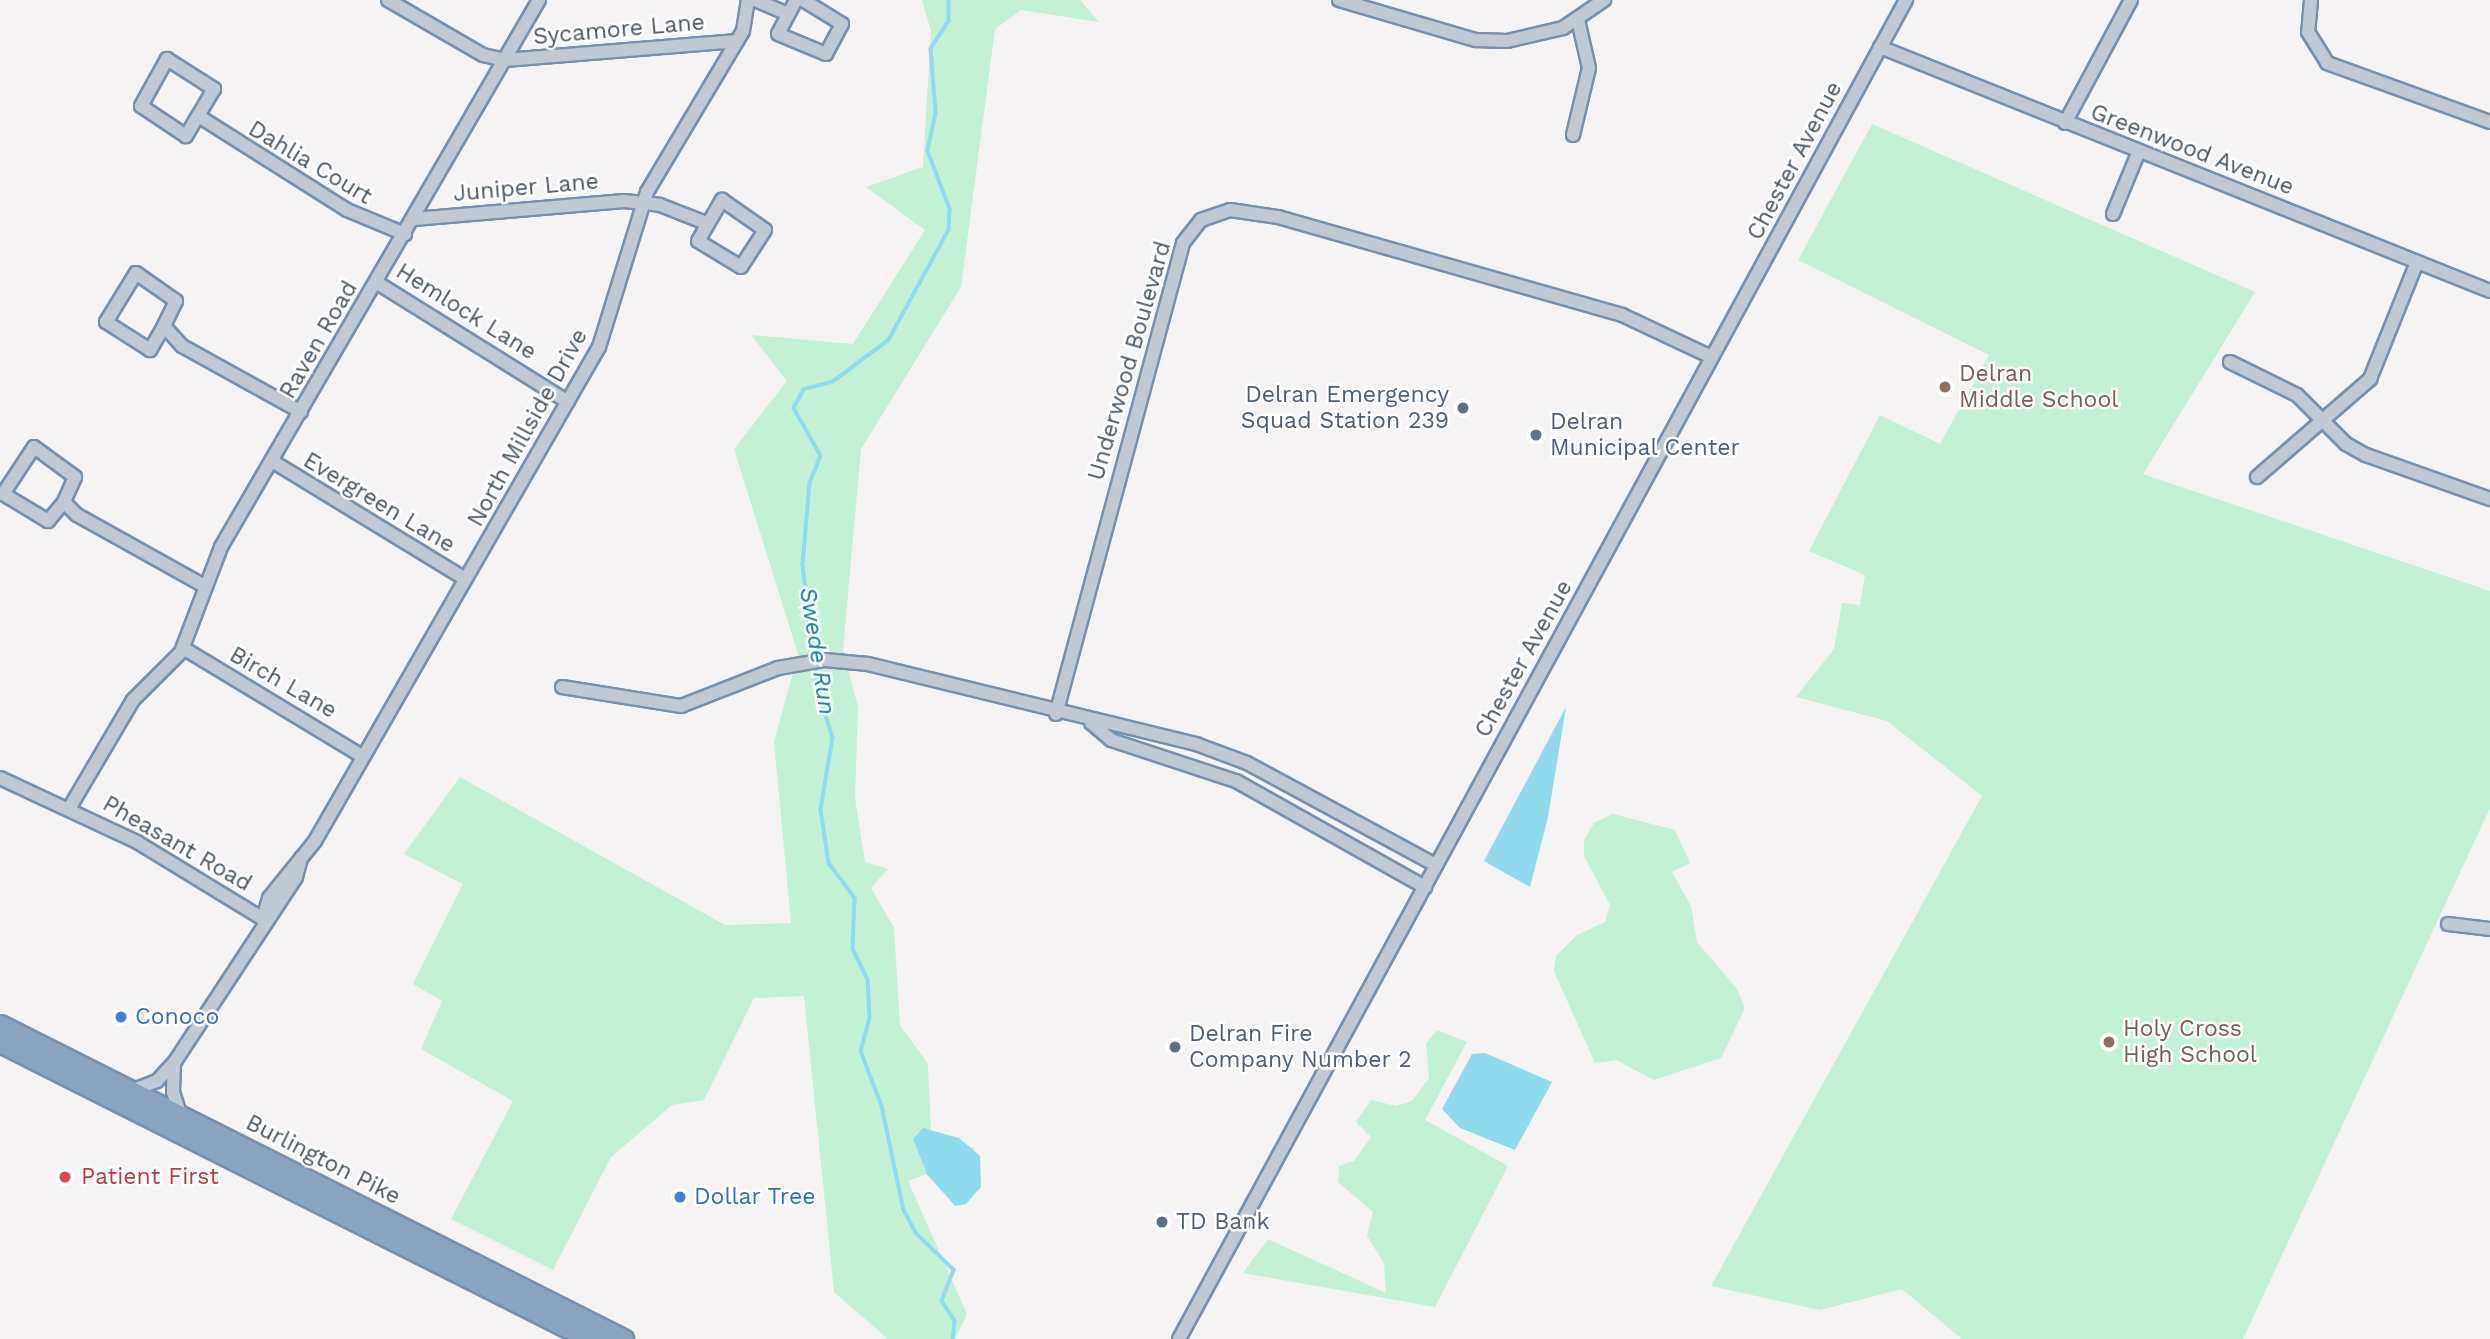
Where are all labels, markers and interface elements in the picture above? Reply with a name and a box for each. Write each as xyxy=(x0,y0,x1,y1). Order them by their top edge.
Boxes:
street label: Sycamore Lane xyxy=(532,9,706,51)
street label: Chester Avenue xyxy=(1741,76,1849,246)
street label: Greenwood Avenue xyxy=(2086,98,2298,202)
street label: Dahlia Court xyxy=(243,115,377,211)
street label: Juniper Lane xyxy=(452,168,600,208)
street label: Underwood Boulevard xyxy=(1083,238,1177,484)
street label: Hemlock Lane xyxy=(391,258,541,366)
street label: Raven Road xyxy=(274,276,364,404)
street label: North Millside Drive xyxy=(462,324,594,532)
place label: Delran Middle School xyxy=(1959,360,2118,414)
marker: Delran Middle School xyxy=(1937,379,1953,395)
place label: Delran Emergency Squad Station 239 xyxy=(1241,381,1449,435)
marker: Delran Emergency Squad Station 239 xyxy=(1455,400,1471,416)
place label: Delran Municipal Center xyxy=(1550,408,1741,462)
marker: Delran Municipal Center xyxy=(1528,427,1544,443)
street label: Evergreen Lane xyxy=(298,447,460,559)
street label: Chester Avenue xyxy=(1469,575,1579,743)
water label: Swede Run xyxy=(793,585,841,717)
street label: Birch Lane xyxy=(224,641,342,725)
street label: Pheasant Road xyxy=(98,790,256,898)
place label: Conoco xyxy=(135,1003,219,1031)
marker: Conoco xyxy=(113,1009,129,1025)
place label: Holy Cross High School xyxy=(2123,1015,2257,1069)
place label: Delran Fire Company Number 2 xyxy=(1189,1020,1413,1074)
marker: Holy Cross High School xyxy=(2101,1034,2117,1050)
marker: Delran Fire Company Number 2 xyxy=(1167,1039,1183,1055)
street label: Burlington Pike xyxy=(241,1109,405,1211)
place label: Patient First xyxy=(81,1163,219,1191)
marker: Patient First xyxy=(55,1167,75,1187)
place label: Dollar Tree xyxy=(694,1183,817,1211)
marker: Dollar Tree xyxy=(672,1189,688,1205)
place label: TD Bank xyxy=(1176,1208,1270,1236)
marker: TD Bank xyxy=(1154,1214,1170,1230)

